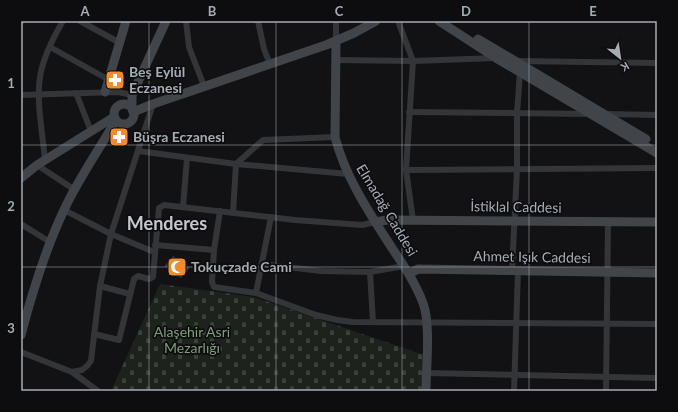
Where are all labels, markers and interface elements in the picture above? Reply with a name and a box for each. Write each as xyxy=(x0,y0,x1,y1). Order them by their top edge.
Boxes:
text: A xyxy=(79,3,90,19)
text: B xyxy=(208,3,217,19)
text: C xyxy=(335,3,344,19)
text: D xyxy=(461,3,471,19)
text: E xyxy=(589,3,597,19)
north arrow xyxy=(600,38,640,78)
text: K xyxy=(618,60,632,75)
place label: Beş Eylül Eczanesi xyxy=(129,63,185,96)
pharmacy icon: Beş Eylül Eczanesi xyxy=(104,69,126,91)
text: 1 xyxy=(7,75,15,91)
pharmacy icon: Büşra Eczanesi xyxy=(108,126,130,148)
place label: Büşra Eczanesi xyxy=(133,128,225,145)
street label: Elmadağ Caddesi xyxy=(353,161,422,259)
street label: İstiklal Caddesi xyxy=(470,197,562,216)
text: 2 xyxy=(7,198,15,214)
district label: Menderes xyxy=(127,212,207,234)
street label: Ahmet Işık Caddesi xyxy=(473,247,591,266)
mosque icon: Tokuçzade Cami xyxy=(166,256,188,278)
place label: Tokuçzade Cami xyxy=(191,258,292,275)
text: 3 xyxy=(7,320,15,336)
park label: Alaşehir Asri Mezarlığı xyxy=(154,323,230,356)

